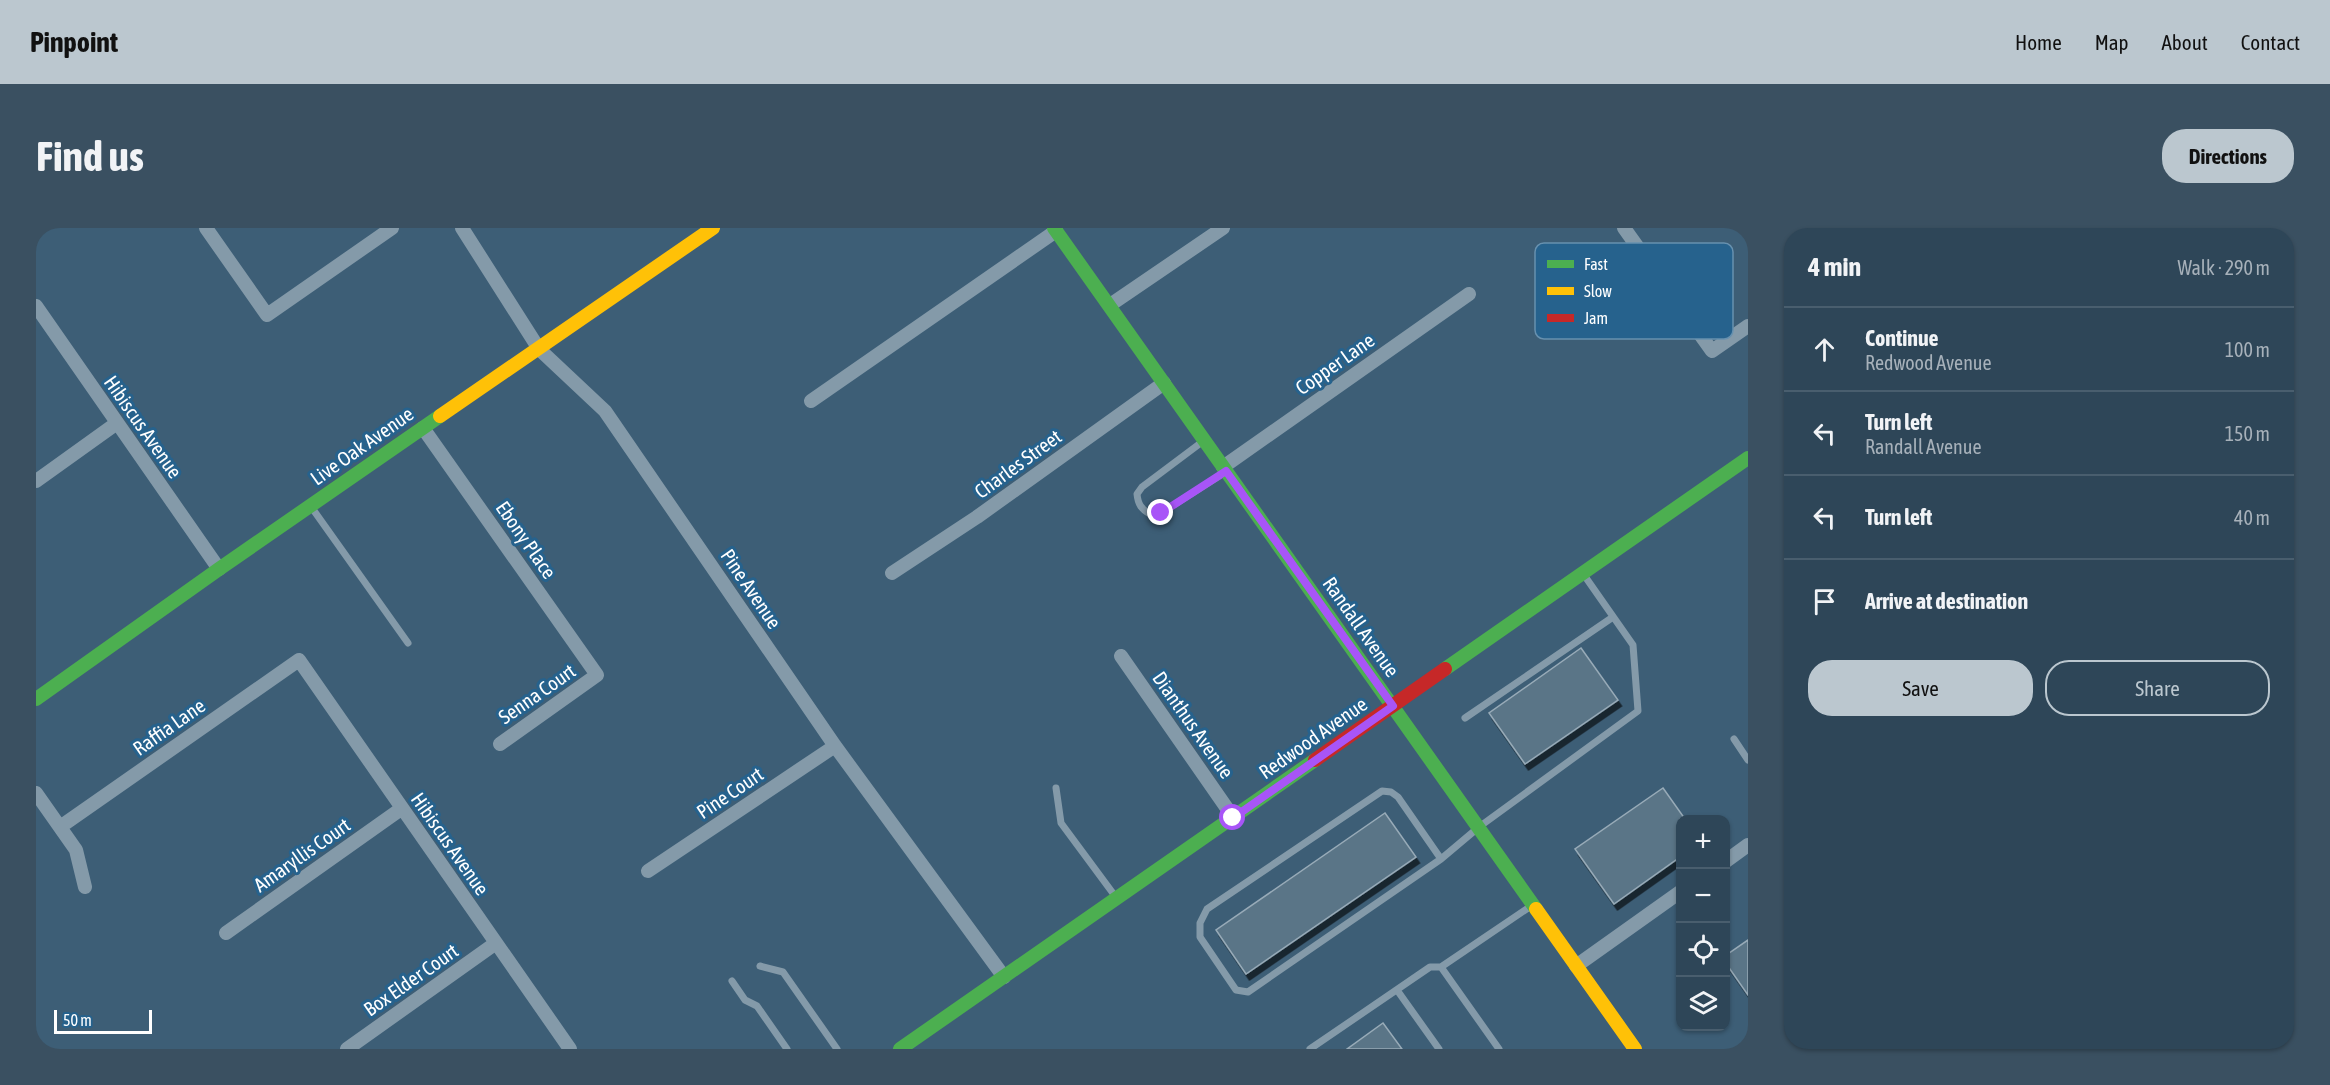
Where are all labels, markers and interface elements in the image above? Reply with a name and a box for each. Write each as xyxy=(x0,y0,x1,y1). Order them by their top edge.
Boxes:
text: Pinpoint xyxy=(30,26,118,58)
text: Home xyxy=(2015,30,2062,54)
text: Map xyxy=(2095,30,2129,54)
text: About xyxy=(2162,30,2208,54)
text: Contact xyxy=(2241,30,2300,54)
button: Directions xyxy=(2162,129,2294,183)
text: Find us xyxy=(36,132,144,180)
legend xyxy=(1535,243,1733,339)
text: 4 min xyxy=(1808,252,1861,282)
text: Fast xyxy=(1584,255,1608,273)
text: Walk · 290 m xyxy=(2178,256,2270,279)
text: Slow xyxy=(1584,282,1612,300)
text: Jam xyxy=(1584,309,1608,327)
text: Continue xyxy=(1865,325,1939,351)
street label: Copper Lane xyxy=(1291,328,1379,399)
icon: ahead xyxy=(1808,333,1841,366)
text: 100 m xyxy=(2225,338,2270,361)
text: Redwood Avenue xyxy=(1865,351,1992,374)
street label: Hibiscus Avenue xyxy=(100,371,187,482)
street label: Live Oak Avenue xyxy=(306,402,417,489)
text: Turn left xyxy=(1865,409,1932,435)
icon: left xyxy=(1808,417,1841,450)
text: 150 m xyxy=(2225,422,2270,445)
street label: Charles Street xyxy=(970,424,1066,503)
text: Randall Avenue xyxy=(1865,435,1981,458)
street label: Ebony Place xyxy=(491,497,561,583)
route end xyxy=(1147,499,1173,525)
icon: left xyxy=(1808,501,1841,534)
text: Turn left xyxy=(1865,504,1932,530)
text: 40 m xyxy=(2234,506,2270,529)
street label: Pine Avenue xyxy=(716,545,786,633)
street label: Randall Avenue xyxy=(1319,572,1404,681)
icon: arrive xyxy=(1808,585,1841,618)
text: Arrive at destination xyxy=(1865,588,2028,614)
street label: Senna Court xyxy=(494,659,580,728)
button: Save xyxy=(1808,660,2033,716)
button: Share xyxy=(2045,660,2270,716)
street label: Dianthus Avenue xyxy=(1148,667,1239,783)
street label: Redwood Avenue xyxy=(1254,692,1371,783)
street label: Raffia Lane xyxy=(128,693,209,760)
street label: Pine Court xyxy=(692,762,767,823)
street label: Hibiscus Avenue xyxy=(407,788,494,899)
route start xyxy=(1219,804,1245,830)
street label: Amaryllis Court xyxy=(249,813,354,896)
map controls xyxy=(1676,815,1730,1031)
button: + xyxy=(1676,815,1730,869)
button: − xyxy=(1676,869,1730,923)
button: locate xyxy=(1676,923,1730,977)
street label: Box Elder Court xyxy=(359,939,462,1021)
button: layers xyxy=(1676,977,1730,1031)
scale bar xyxy=(54,1007,152,1034)
text: 50 m xyxy=(63,1011,92,1029)

